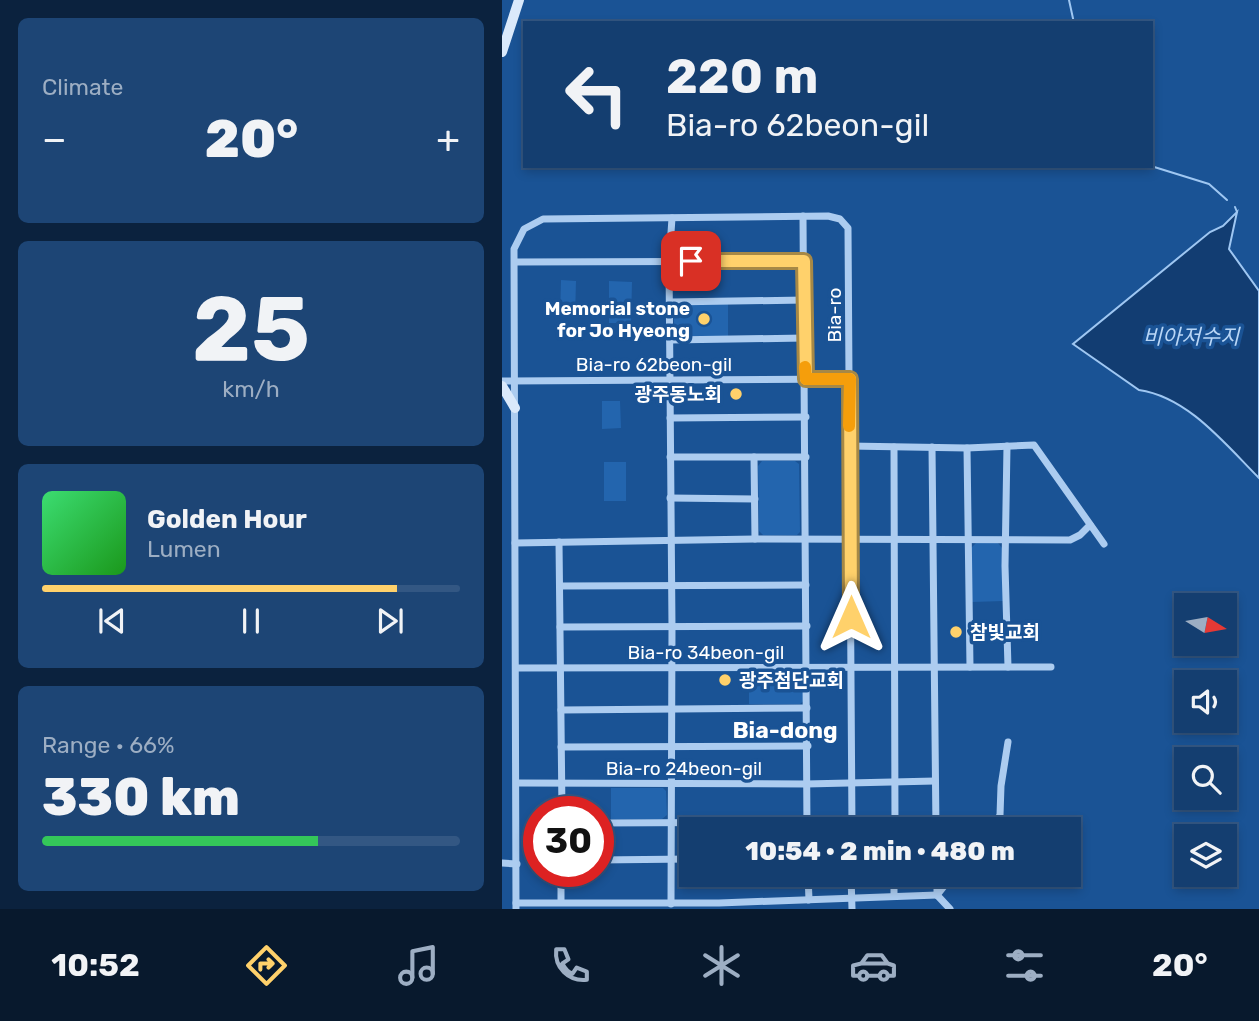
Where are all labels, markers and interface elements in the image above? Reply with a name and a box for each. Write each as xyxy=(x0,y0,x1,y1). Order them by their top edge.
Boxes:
text: 220 m xyxy=(666,47,818,105)
icon: left xyxy=(551,49,642,140)
text: Climate xyxy=(42,73,123,101)
text: Bia-ro 62beon-gil xyxy=(666,106,929,144)
text: 20° xyxy=(205,108,298,170)
text: − xyxy=(42,116,67,162)
text: + xyxy=(436,116,460,162)
pin xyxy=(661,231,721,291)
icon: arrive xyxy=(672,242,710,280)
text: 25 xyxy=(192,275,310,383)
street label: Bia-ro xyxy=(823,288,846,342)
place label: Memorial stone for Jo Hyeong xyxy=(545,297,690,342)
marker: Memorial stone for Jo Hyeong xyxy=(696,311,712,327)
water label: 비아저수지 xyxy=(1143,324,1241,349)
street label: Bia-ro 62beon-gil xyxy=(576,353,732,376)
text: km/h xyxy=(222,375,280,403)
place label: 광주동노회 xyxy=(635,383,722,406)
marker: 광주동노회 xyxy=(728,386,744,402)
text: Golden Hour xyxy=(147,504,307,535)
text: Lumen xyxy=(147,535,221,563)
position arrow xyxy=(814,580,888,654)
north arrow xyxy=(1174,593,1237,656)
map controls xyxy=(1174,593,1237,887)
icon: previous xyxy=(93,602,131,640)
icon: pause xyxy=(232,602,270,640)
icon: next xyxy=(371,602,409,640)
place label: 참빛교회 xyxy=(970,621,1040,644)
marker: 참빛교회 xyxy=(948,624,964,640)
street label: Bia-ro 34beon-gil xyxy=(628,641,784,664)
place label: 광주첨단교회 xyxy=(739,669,844,692)
button: sound xyxy=(1174,670,1237,733)
marker: 광주첨단교회 xyxy=(717,672,733,688)
district label: Bia-dong xyxy=(732,716,838,744)
text: Range · 66% xyxy=(42,731,174,759)
button: search xyxy=(1174,747,1237,810)
street label: Bia-ro 24beon-gil xyxy=(606,757,762,780)
text: 330 km xyxy=(42,766,240,828)
speed limit sign: 30 xyxy=(523,796,614,887)
button: layers xyxy=(1174,824,1237,887)
text: 10:54 · 2 min · 480 m xyxy=(745,836,1015,867)
icon: directions xyxy=(242,941,291,990)
icon: music xyxy=(394,941,443,990)
icon: phone xyxy=(546,941,595,990)
icon: climate xyxy=(697,941,746,990)
icon: car xyxy=(849,941,898,990)
icon: filters xyxy=(1000,941,1049,990)
text: 10:52 xyxy=(51,946,140,984)
text: 20° xyxy=(1152,946,1208,984)

